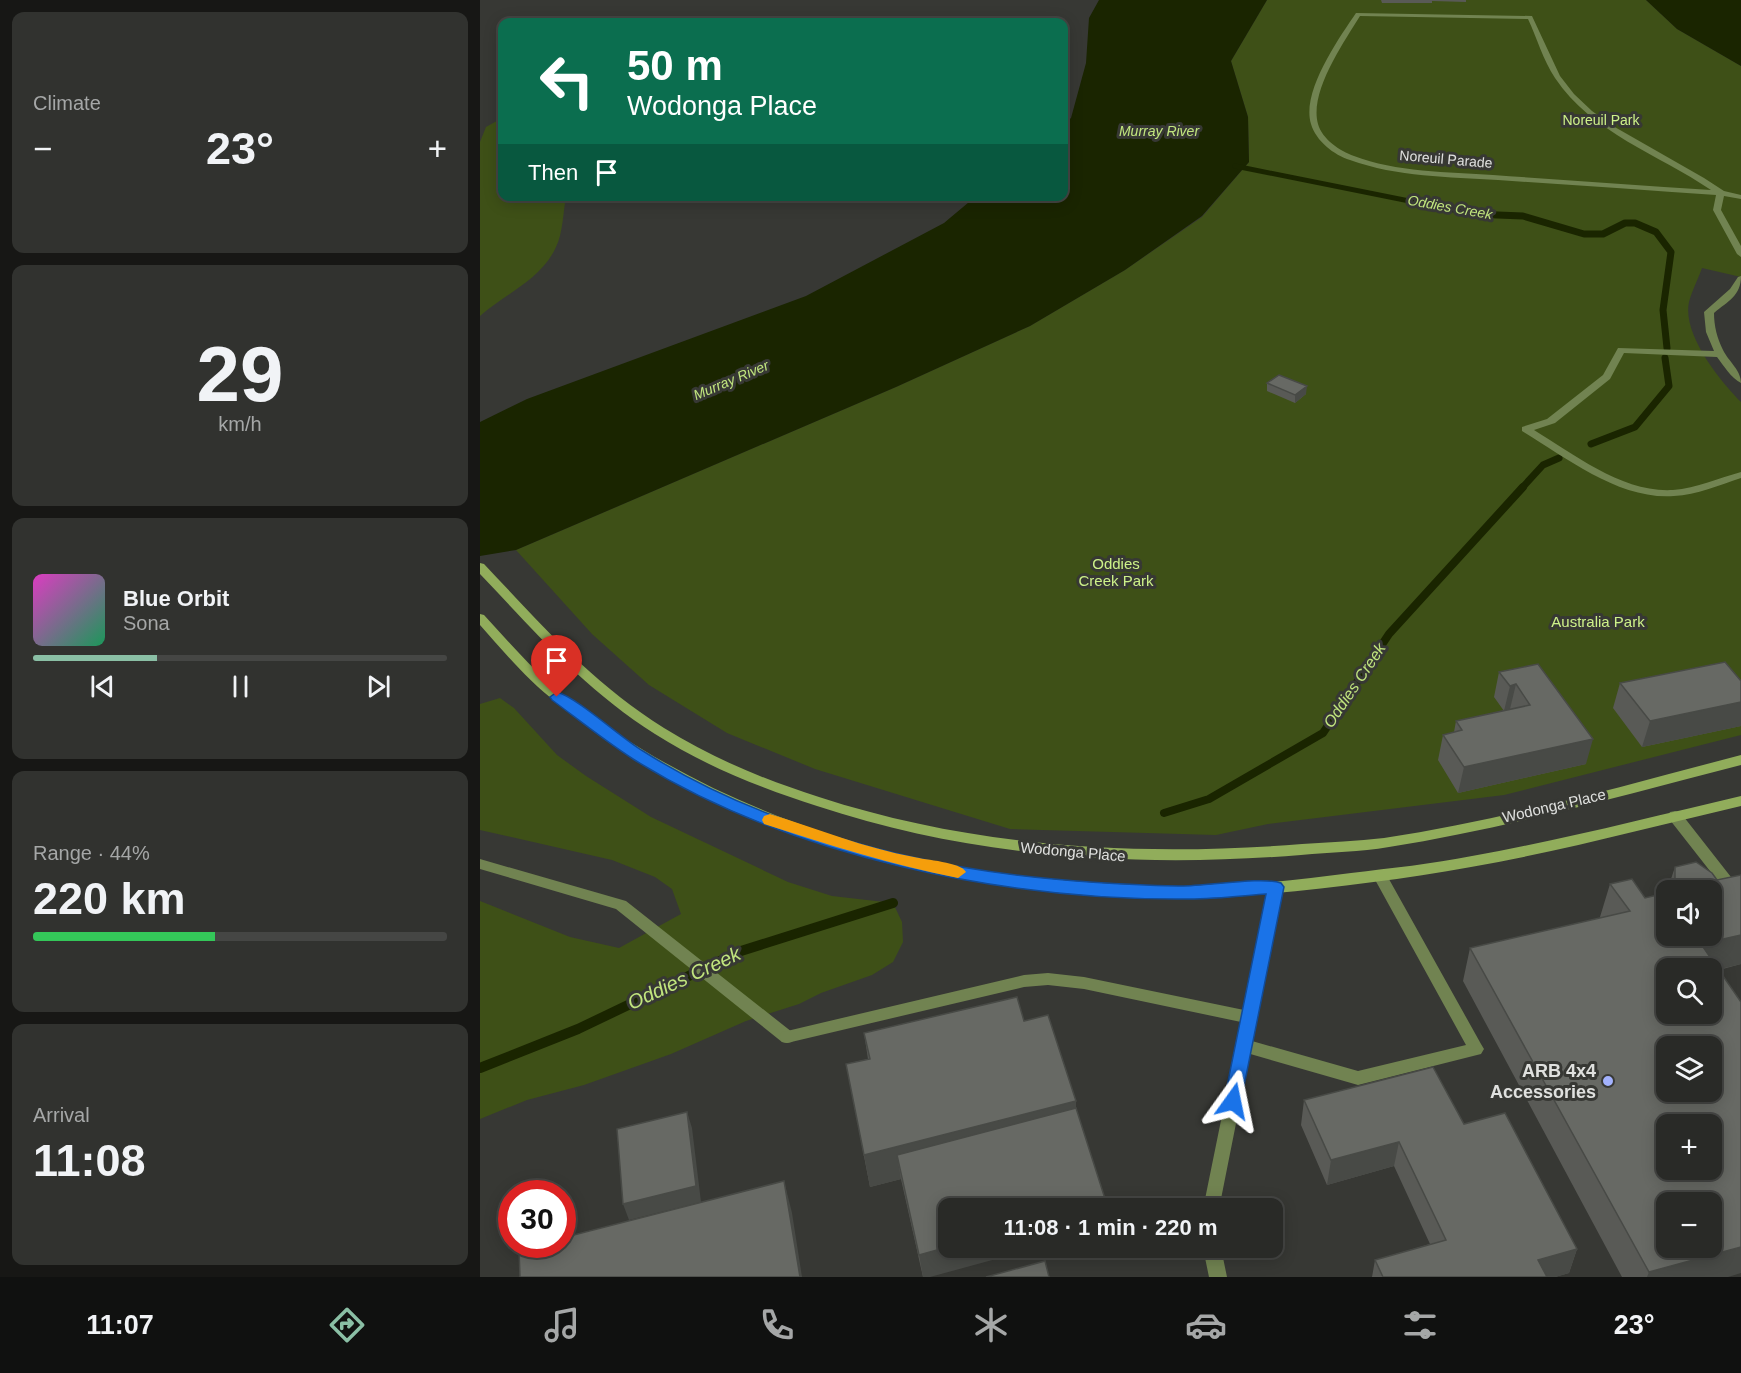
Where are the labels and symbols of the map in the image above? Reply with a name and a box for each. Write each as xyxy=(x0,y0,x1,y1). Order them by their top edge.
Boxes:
park label: Noreuil Park xyxy=(1562,112,1641,128)
water label: Murray River xyxy=(1119,123,1200,139)
street label: Noreuil Parade xyxy=(1399,147,1493,171)
water label: Oddies Creek xyxy=(1406,192,1495,222)
water label: Murray River xyxy=(691,356,772,403)
park label: Oddies Creek Park xyxy=(1078,555,1154,589)
park label: Australia Park xyxy=(1551,613,1645,630)
pin xyxy=(531,635,582,697)
water label: Oddies Creek xyxy=(1320,639,1389,731)
street label: Wodonga Place xyxy=(1501,785,1607,826)
street label: Wodonga Place xyxy=(1020,838,1126,865)
water label: Oddies Creek xyxy=(624,942,745,1014)
place label: ARB 4x4 Accessories xyxy=(1490,1061,1596,1102)
position arrow xyxy=(1201,1069,1265,1133)
marker: ARB 4x4 Accessories xyxy=(1601,1074,1615,1088)
speed limit sign: 30 xyxy=(498,1180,576,1258)

